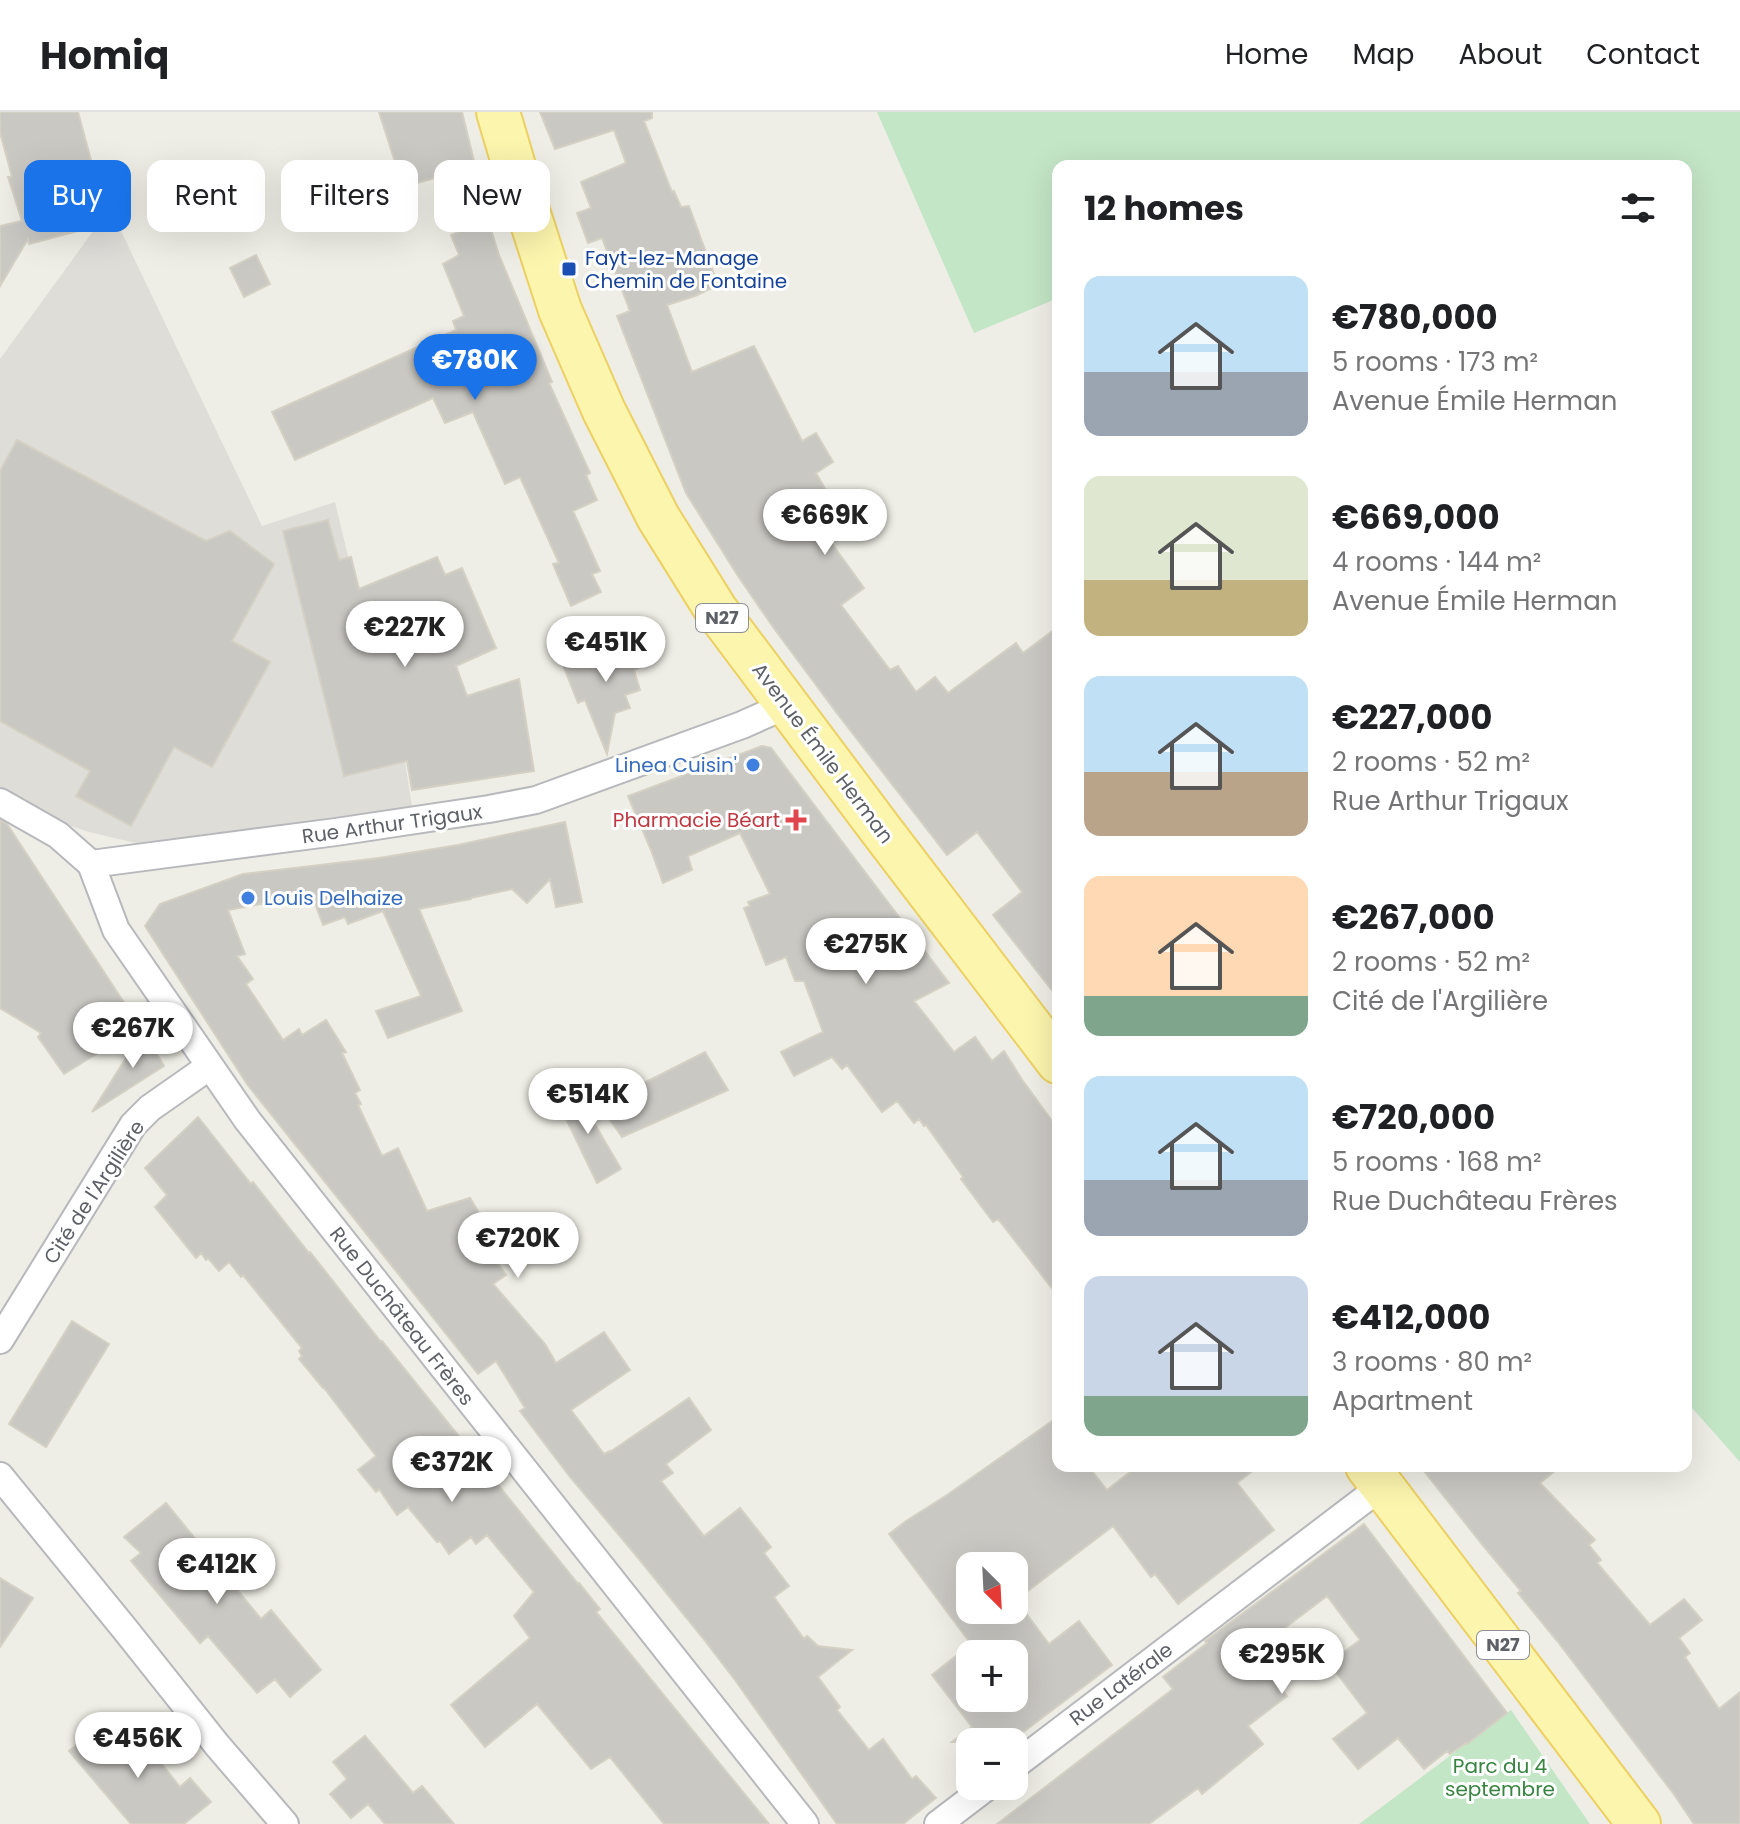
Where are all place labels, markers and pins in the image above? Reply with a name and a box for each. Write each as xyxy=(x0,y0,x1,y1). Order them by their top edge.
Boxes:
place label: Fayt-lez-Manage Chemin de Fontaine xyxy=(585,244,787,295)
marker: Fayt-lez-Manage Chemin de Fontaine xyxy=(560,260,578,278)
pin: €780K xyxy=(419,334,531,402)
pin: €669K xyxy=(769,489,881,557)
pin: €227K xyxy=(349,601,461,669)
pin: €451K xyxy=(550,616,662,684)
place label: Linea Cuisin' xyxy=(615,751,737,779)
marker: Linea Cuisin' xyxy=(744,756,762,774)
place label: Pharmacie Béart xyxy=(613,806,780,834)
marker: Pharmacie Béart xyxy=(787,811,805,829)
place label: Louis Delhaize xyxy=(264,884,403,912)
marker: Louis Delhaize xyxy=(239,889,257,907)
pin: €275K xyxy=(810,918,922,986)
pin: €267K xyxy=(77,1002,189,1070)
pin: €514K xyxy=(532,1068,644,1136)
pin: €720K xyxy=(462,1212,574,1280)
pin: €372K xyxy=(396,1436,508,1504)
pin: €412K xyxy=(161,1538,273,1606)
pin: €295K xyxy=(1226,1628,1338,1696)
pin: €456K xyxy=(82,1712,194,1780)

